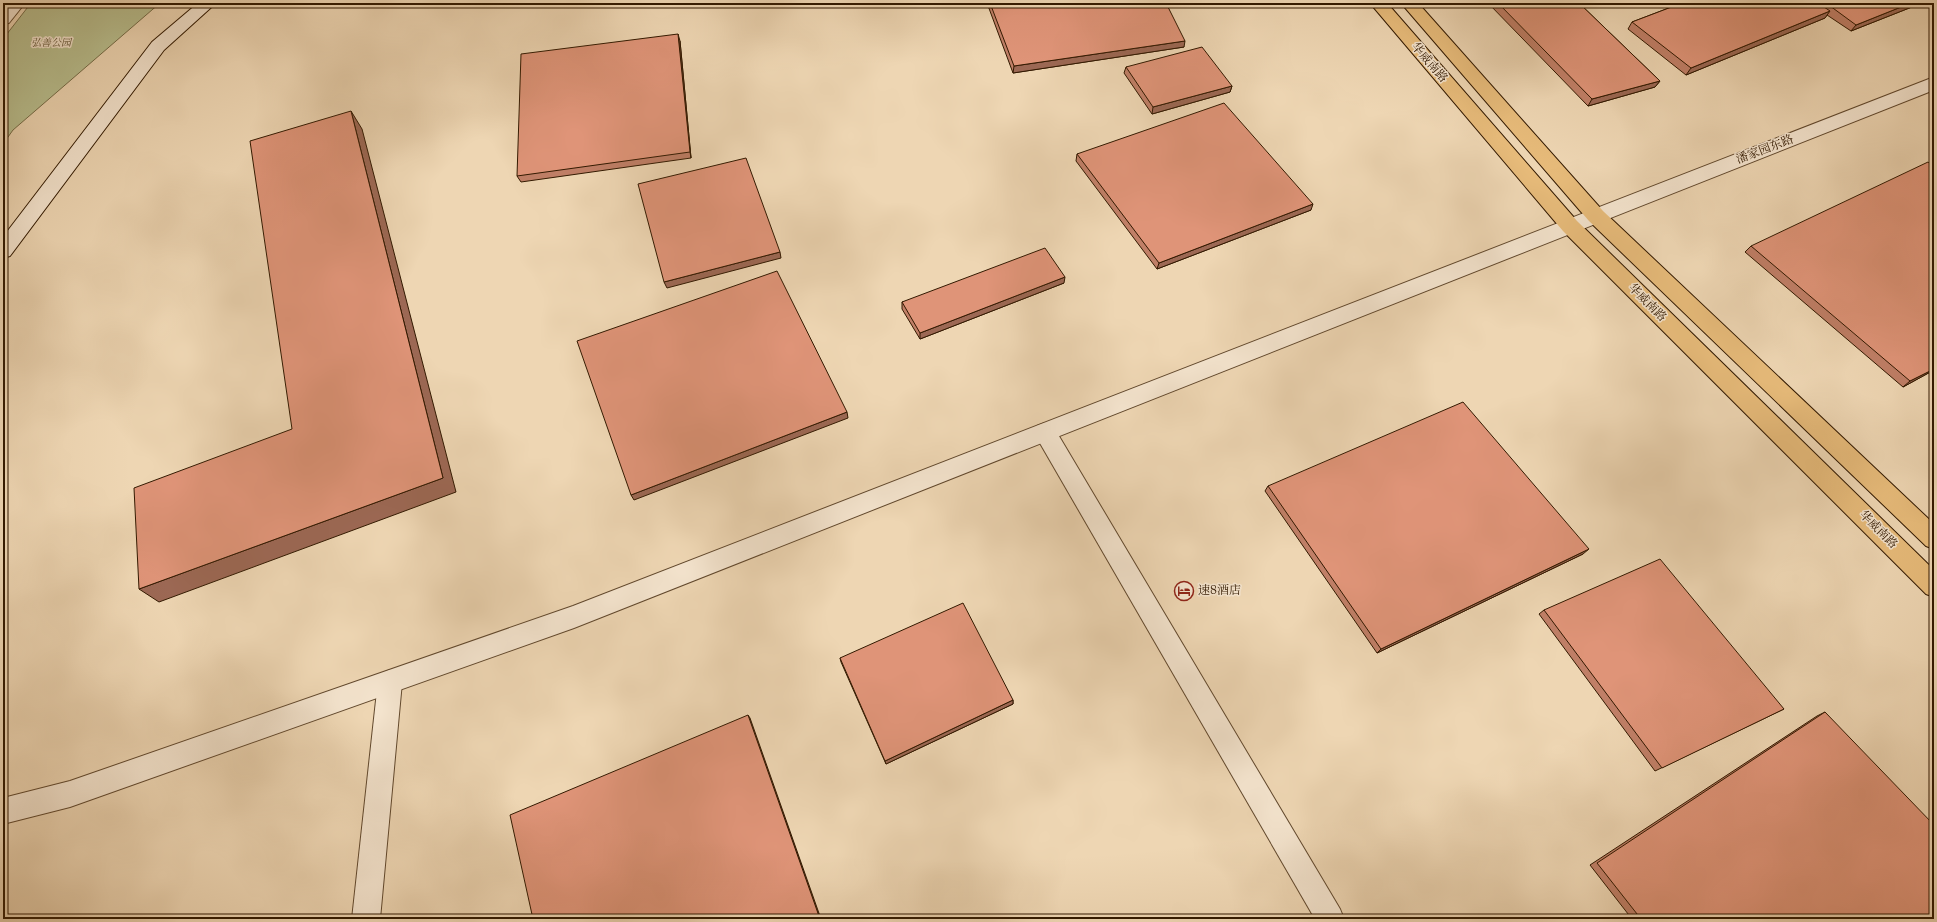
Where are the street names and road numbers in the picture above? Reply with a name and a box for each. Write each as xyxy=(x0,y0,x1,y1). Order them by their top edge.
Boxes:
street label: 华威南路 xyxy=(1409,40,1451,85)
street label: 潘家园东路 xyxy=(1734,132,1795,166)
street label: 华威南路 xyxy=(1626,280,1670,324)
street label: 华威南路 xyxy=(1857,507,1901,551)

